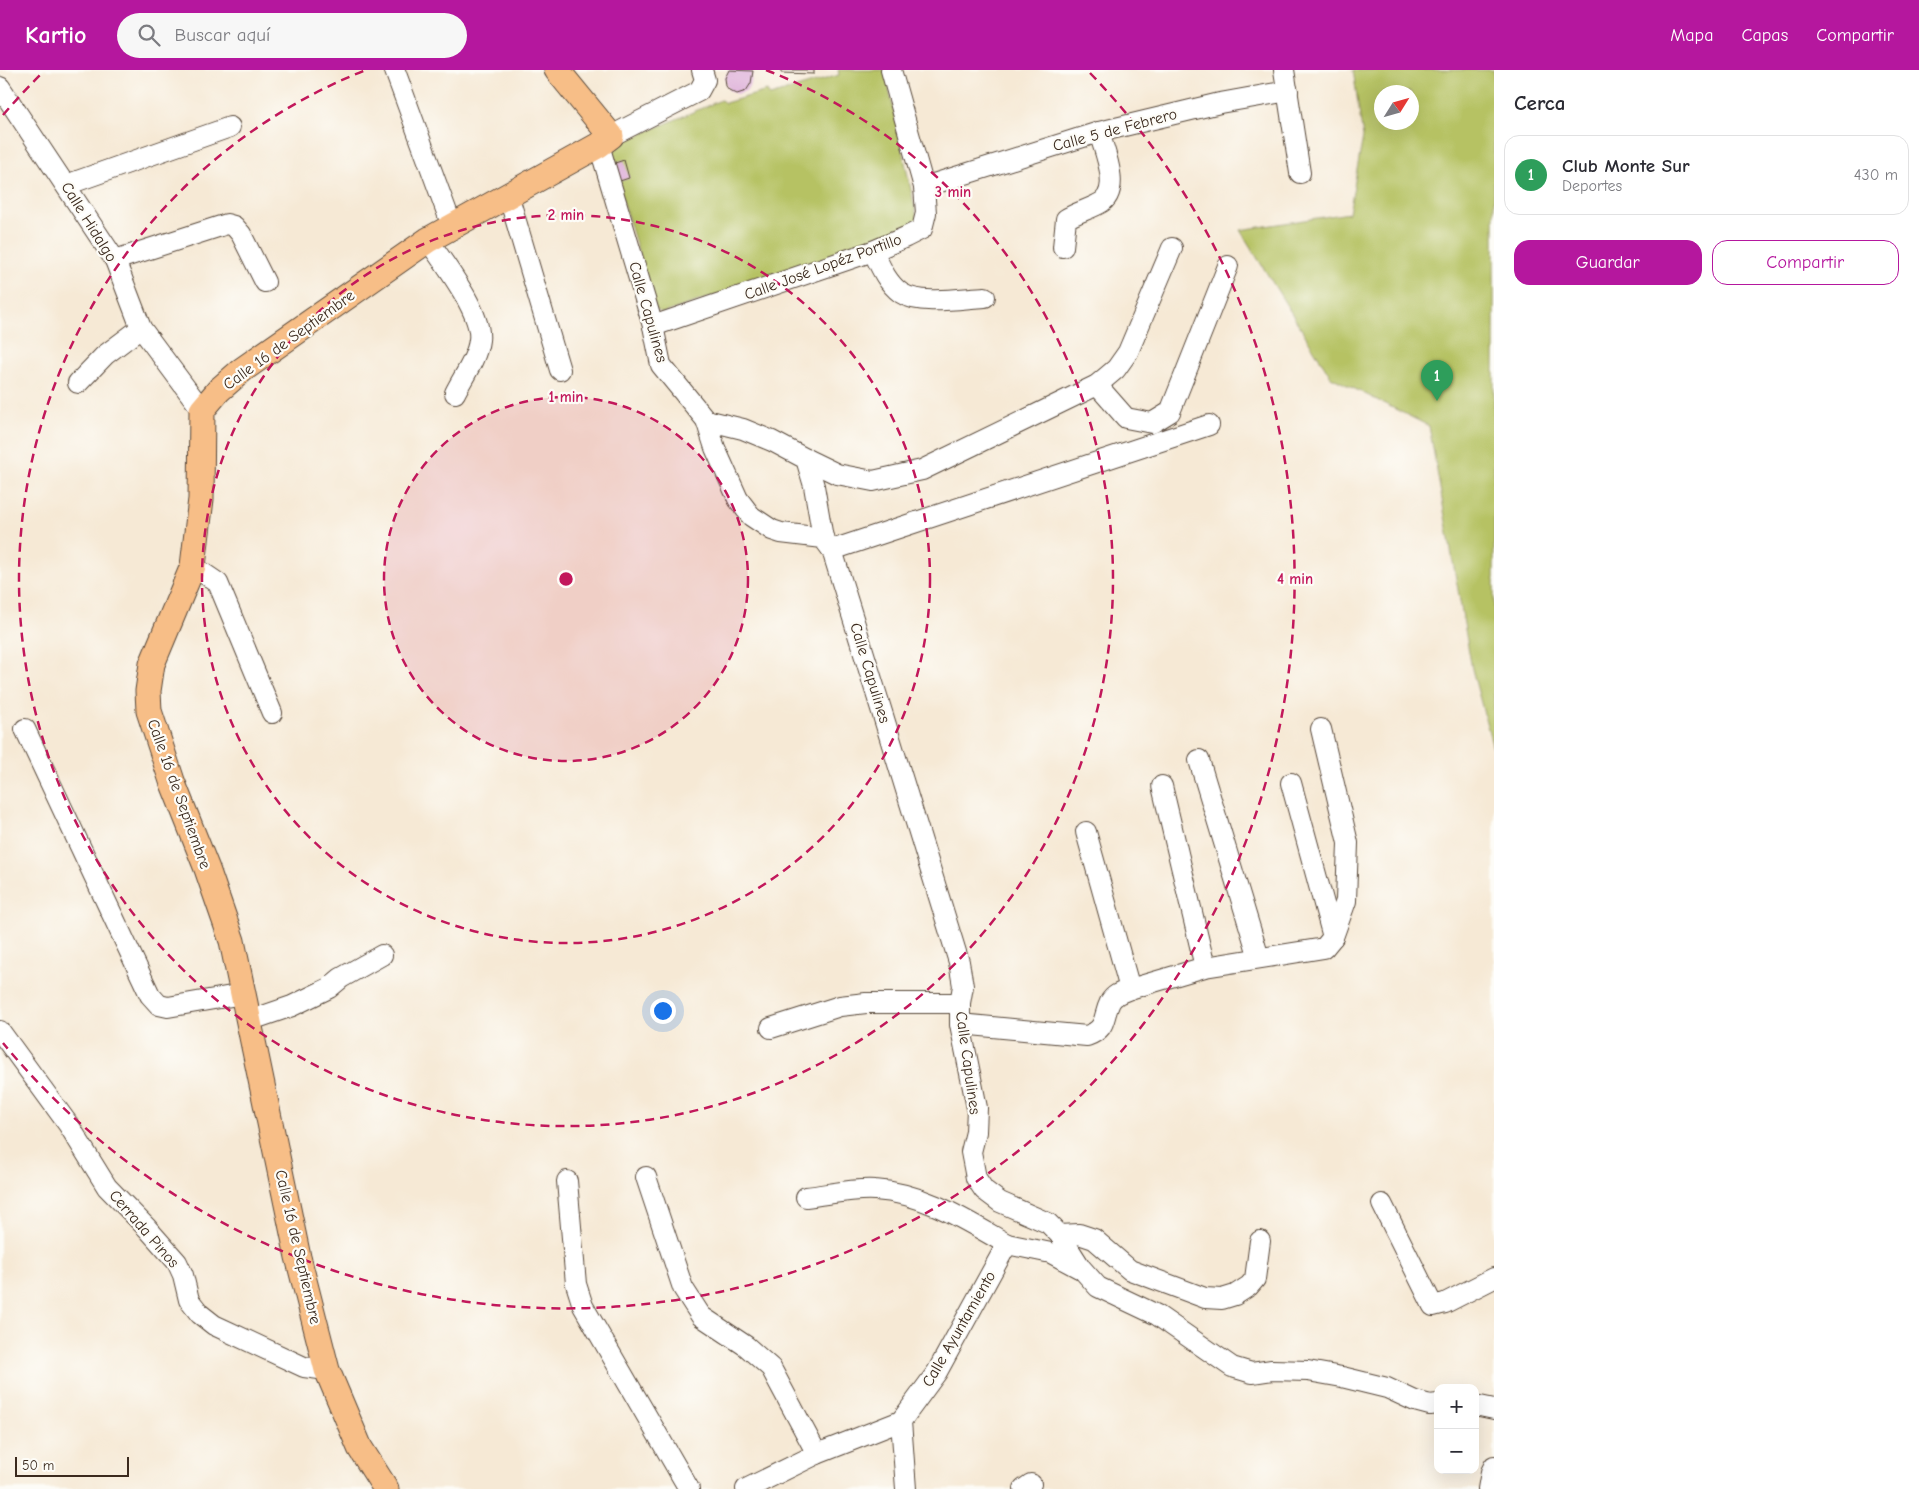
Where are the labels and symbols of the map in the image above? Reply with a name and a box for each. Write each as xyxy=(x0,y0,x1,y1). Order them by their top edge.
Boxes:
north arrow xyxy=(1374,85,1419,130)
street label: Calle 5 de Febrero xyxy=(1051,105,1179,155)
street label: Calle Hidalgo xyxy=(57,179,121,265)
text: 3 min xyxy=(935,183,971,201)
text: 2 min xyxy=(548,206,584,224)
street label: Calle José Lopéz Portillo xyxy=(742,230,904,304)
street label: Calle Capulines xyxy=(625,260,671,365)
street label: Calle 16 de Septiembre xyxy=(220,286,358,394)
pin: 1 xyxy=(1421,360,1453,401)
text: 1 min xyxy=(549,388,583,406)
centre of rings xyxy=(557,570,575,588)
text: 4 min xyxy=(1277,570,1313,588)
street label: Calle Capulines xyxy=(846,621,894,726)
street label: Calle 16 de Septiembre xyxy=(144,717,214,871)
your location xyxy=(650,998,676,1024)
street label: Calle Capulines xyxy=(952,1010,984,1116)
street label: Calle 16 de Septiembre xyxy=(271,1168,325,1326)
street label: Cerrada Pinos xyxy=(105,1186,183,1272)
street label: Calle Ayuntamiento xyxy=(919,1268,999,1390)
scale bar xyxy=(15,1454,129,1477)

